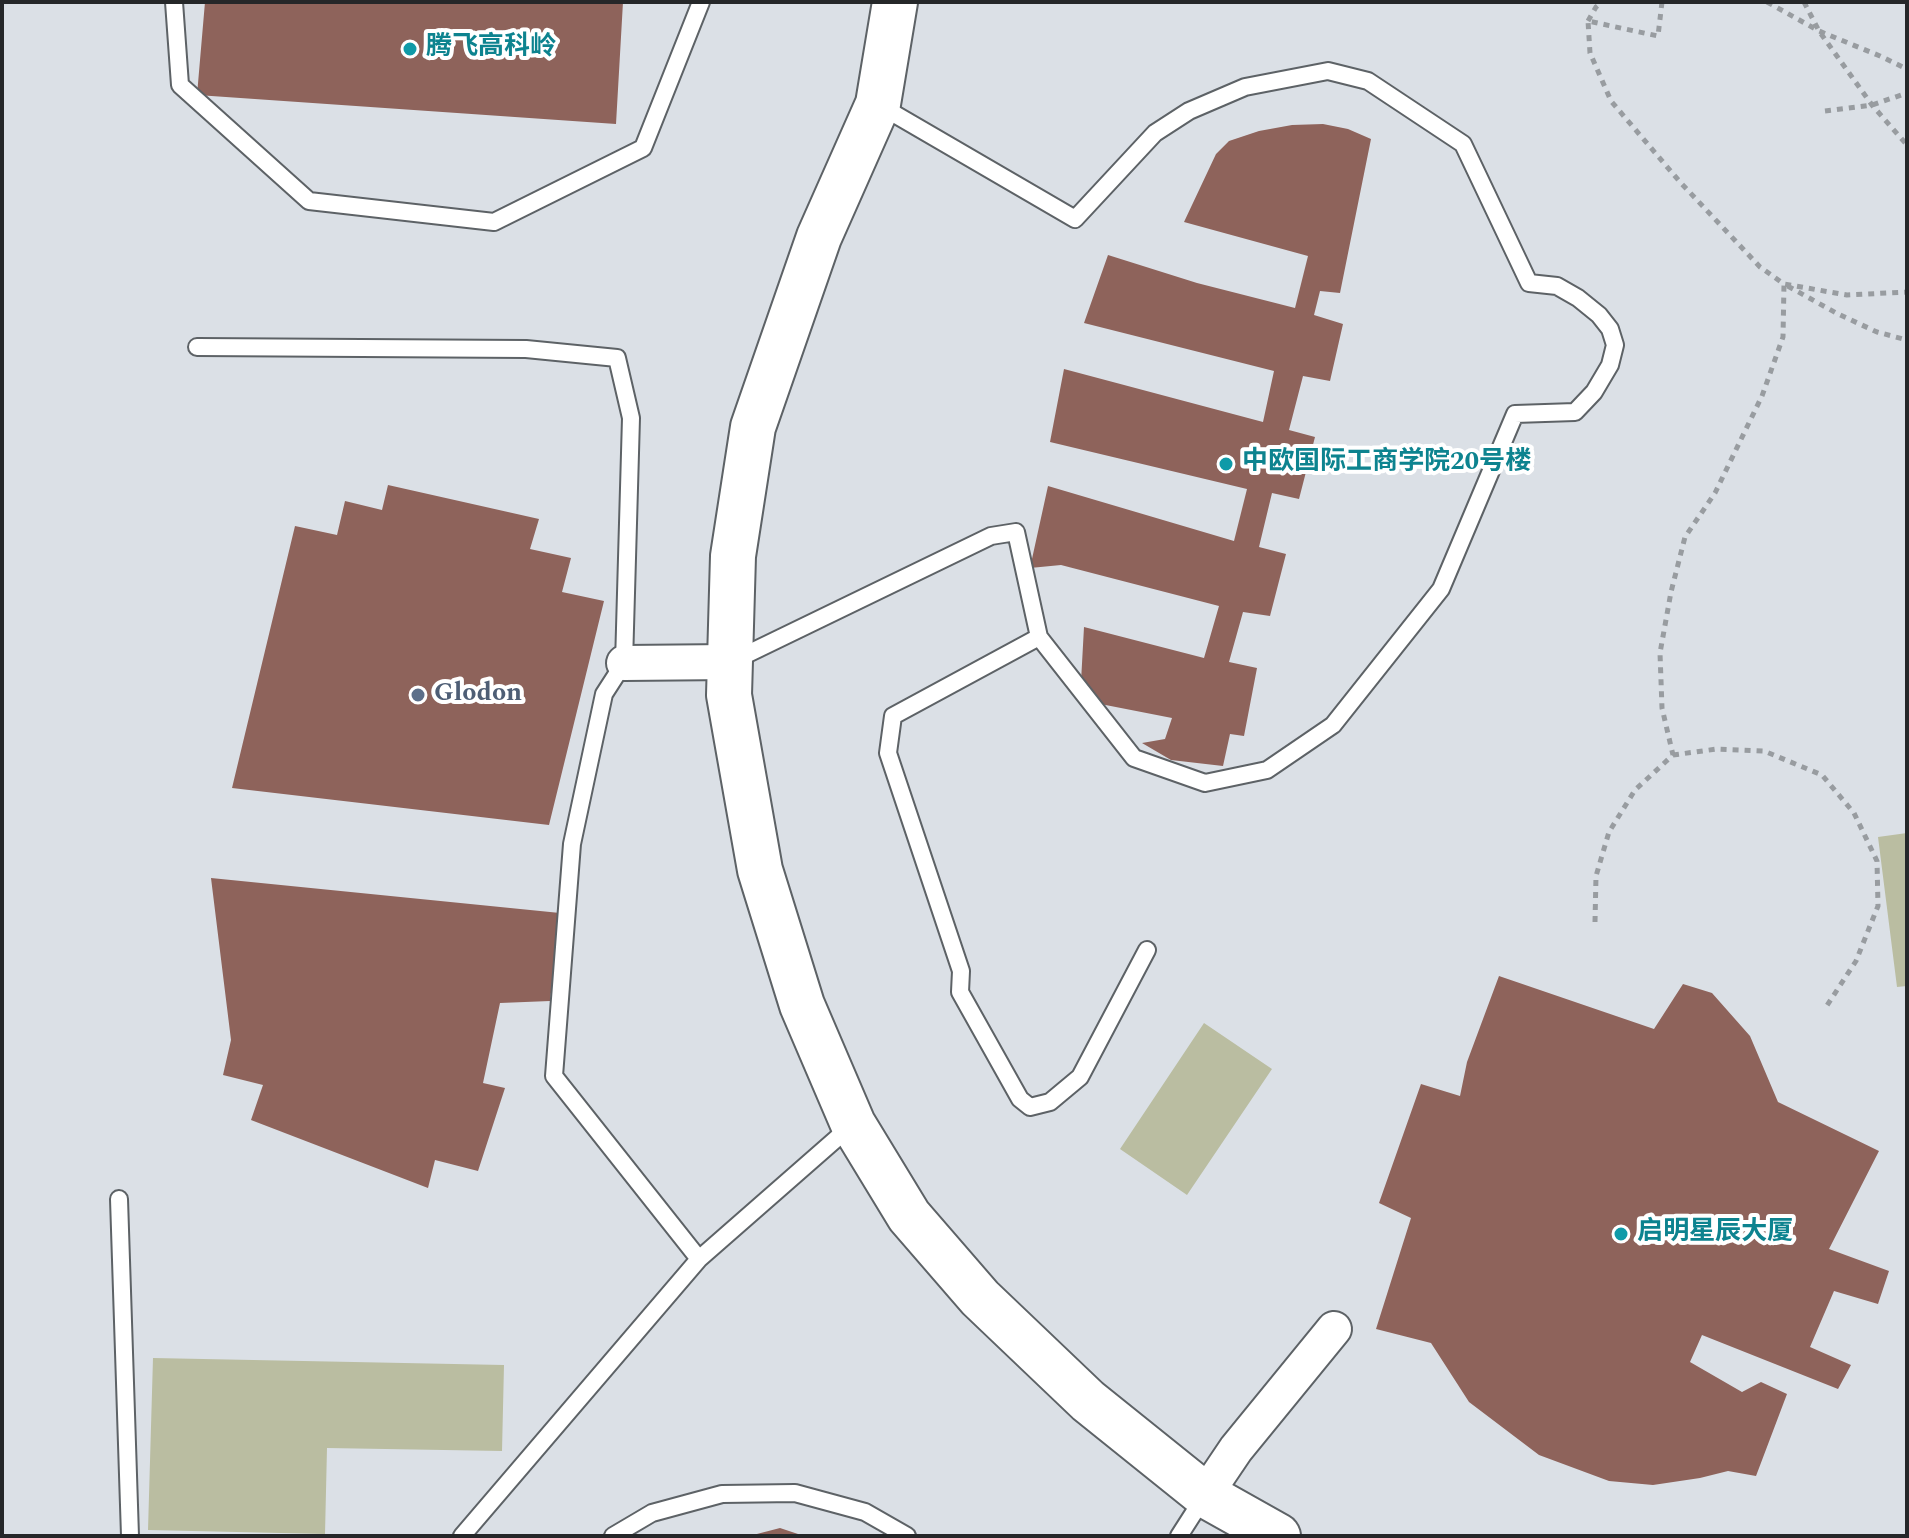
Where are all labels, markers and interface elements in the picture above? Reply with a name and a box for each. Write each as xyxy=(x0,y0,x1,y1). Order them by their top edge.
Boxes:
place label: 腾飞高科岭 xyxy=(426,33,556,65)
marker: 腾飞高科岭 xyxy=(401,40,419,58)
place label: 中欧国际工商学院20号楼 xyxy=(1242,448,1531,480)
marker: 中欧国际工商学院20号楼 xyxy=(1217,455,1235,473)
place label: Glodon xyxy=(434,679,522,711)
marker: Glodon xyxy=(409,686,427,704)
place label: 启明星辰大厦 xyxy=(1637,1218,1793,1250)
marker: 启明星辰大厦 xyxy=(1612,1225,1630,1243)

